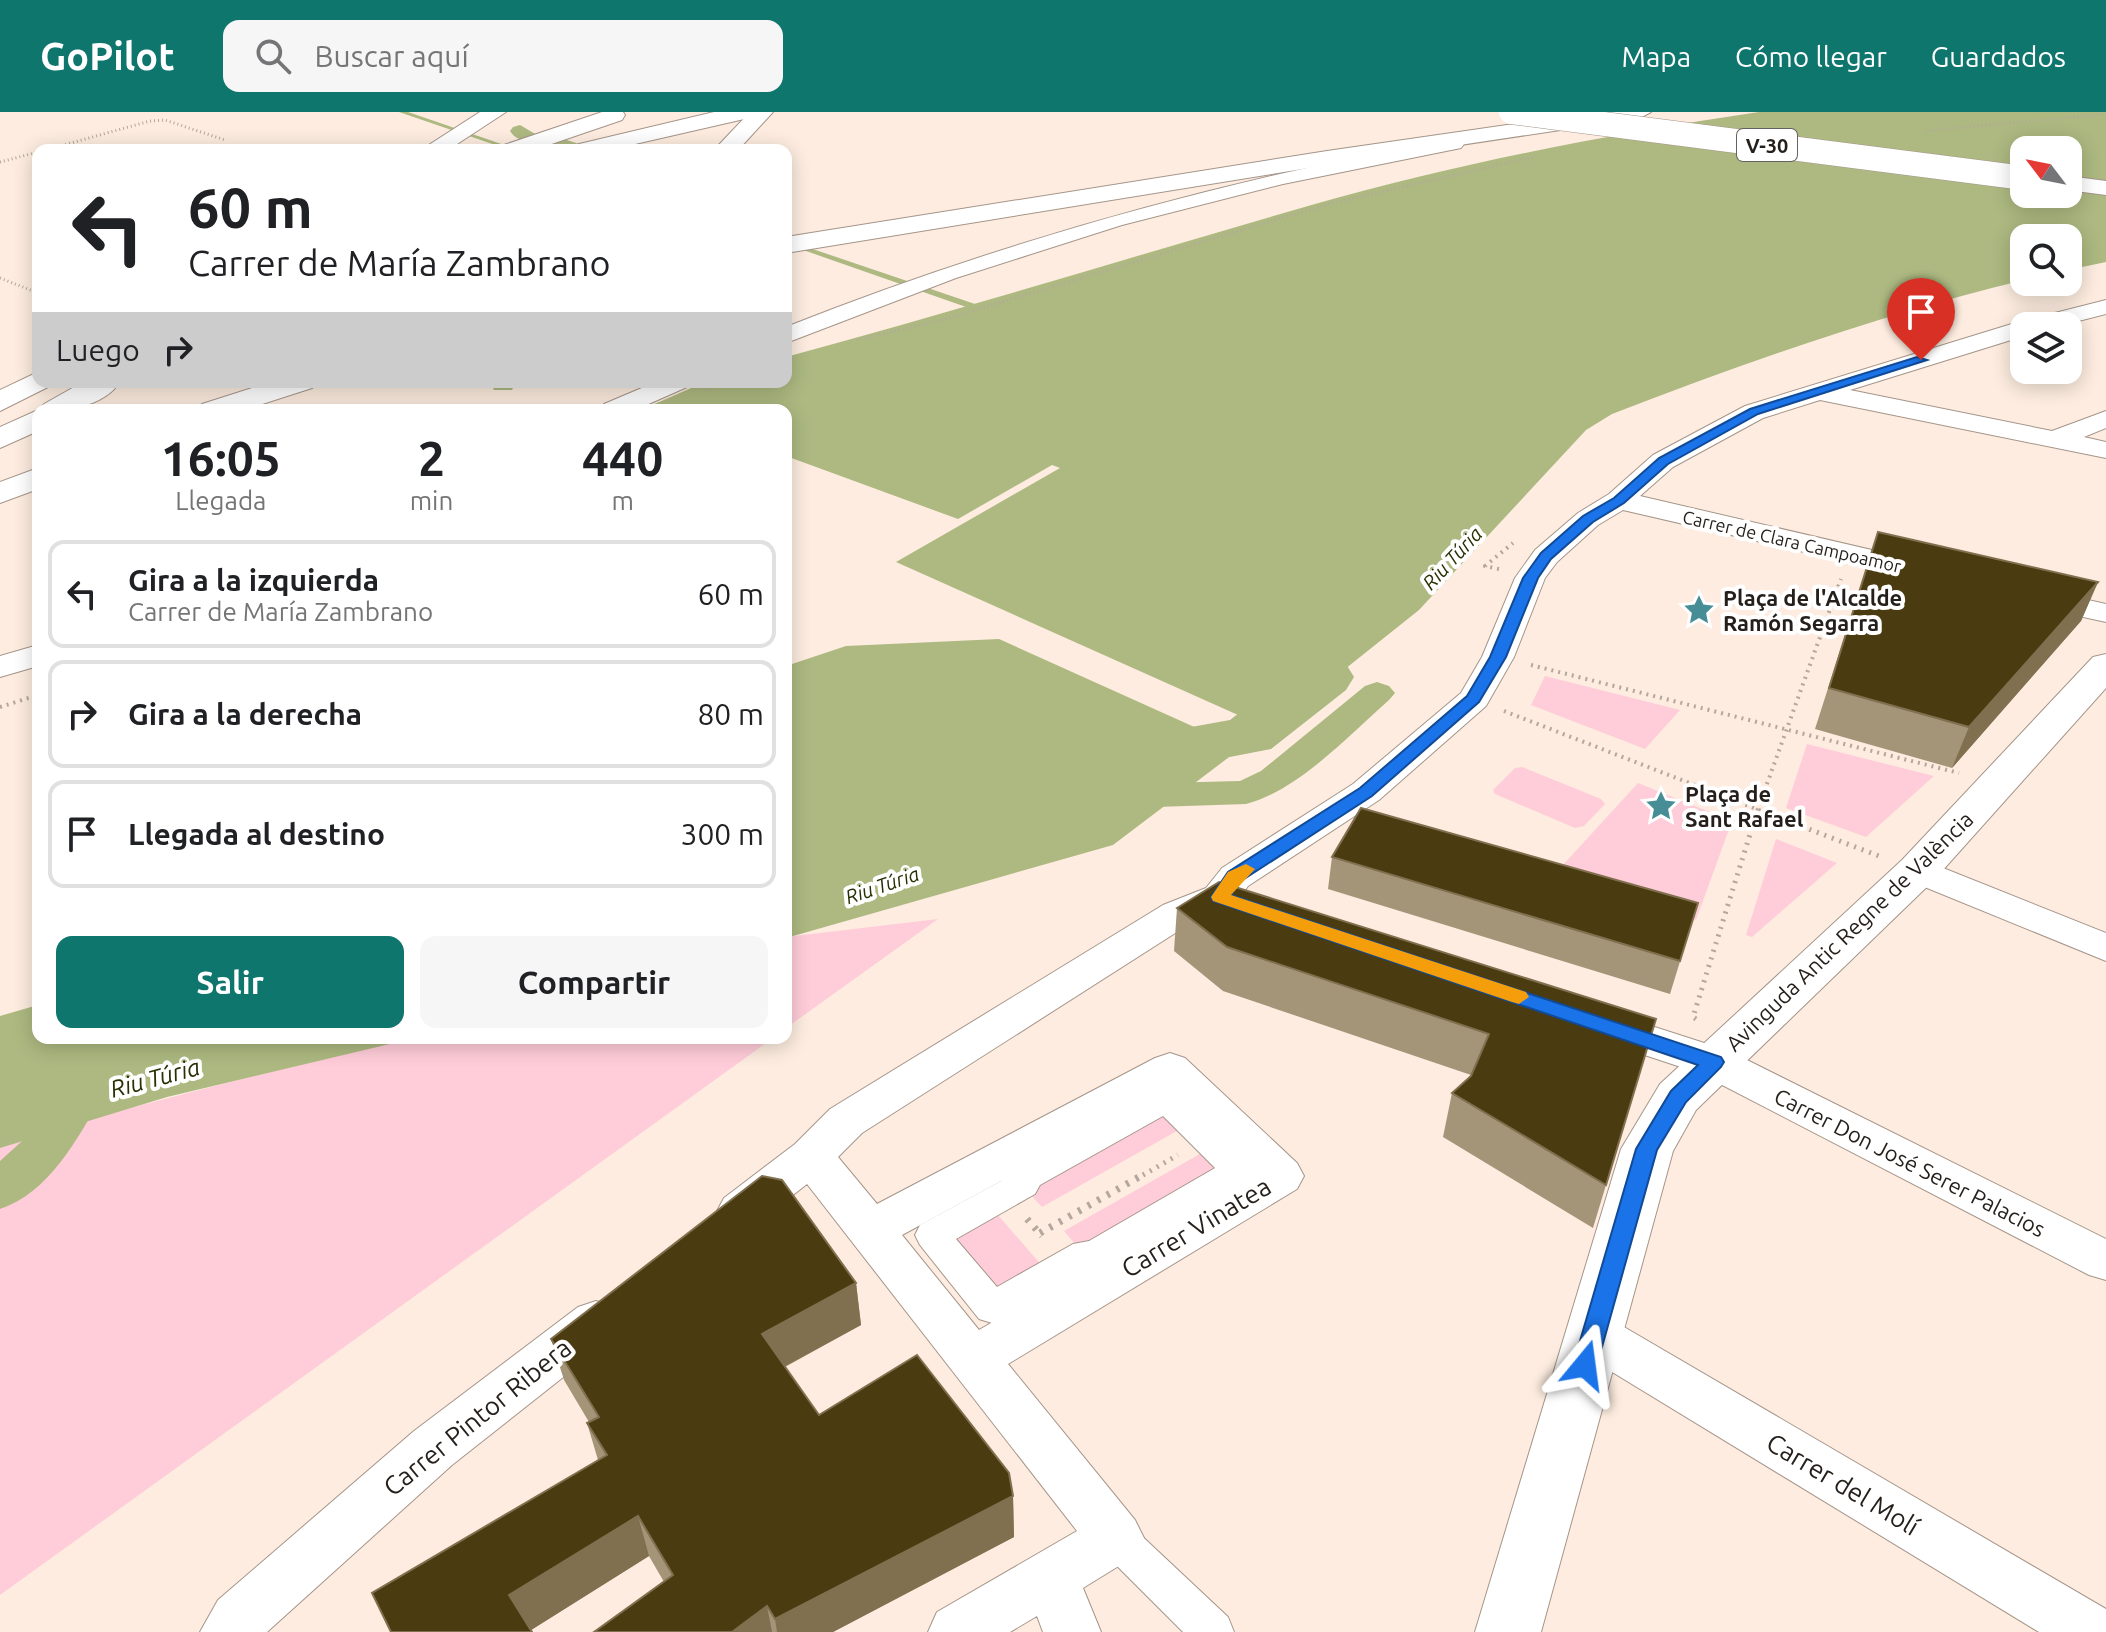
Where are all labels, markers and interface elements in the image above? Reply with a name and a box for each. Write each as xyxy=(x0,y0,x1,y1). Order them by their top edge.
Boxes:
search box xyxy=(223,20,783,92)
icon: search xyxy=(251,34,295,78)
text: GoPilot xyxy=(40,35,175,77)
text: Buscar aquí xyxy=(315,39,469,73)
text: Mapa xyxy=(1622,41,1691,72)
text: Cómo llegar xyxy=(1735,41,1887,72)
text: Guardados xyxy=(1931,41,2066,72)
road number: V-30 xyxy=(1737,129,1797,161)
north arrow xyxy=(2010,136,2082,208)
map controls xyxy=(2010,136,2082,384)
icon: left xyxy=(56,176,160,280)
text: 60 m xyxy=(188,176,313,239)
button: search xyxy=(2010,224,2082,296)
text: Carrer de María Zambrano xyxy=(188,242,611,283)
pin xyxy=(1887,278,1955,360)
icon: arrive xyxy=(1899,290,1943,334)
button: layers xyxy=(2010,312,2082,384)
icon: right xyxy=(156,328,200,372)
text: Luego xyxy=(56,333,140,367)
text: 16:05 xyxy=(161,431,281,485)
text: 2 xyxy=(418,431,445,485)
text: 440 xyxy=(582,431,663,485)
text: Llegada xyxy=(175,486,266,515)
text: min xyxy=(410,486,453,515)
text: m xyxy=(611,486,634,515)
street label: Carrer de Clara Campoamor xyxy=(1681,506,1903,576)
water label: Riu Túria xyxy=(1417,522,1487,594)
text: Gira a la izquierda xyxy=(128,563,379,597)
icon: left xyxy=(60,572,104,616)
text: 60 m xyxy=(697,577,764,611)
place label: Plaça de l'Alcalde Ramón Segarra xyxy=(1723,585,1902,635)
place icon: Plaça de l'Alcalde Ramón Segarra xyxy=(1682,593,1716,627)
text: Carrer de María Zambrano xyxy=(128,597,433,626)
icon: right xyxy=(60,692,104,736)
text: Gira a la derecha xyxy=(128,697,362,731)
text: 80 m xyxy=(697,697,764,731)
place label: Plaça de Sant Rafael xyxy=(1685,781,1804,831)
place icon: Plaça de Sant Rafael xyxy=(1644,789,1678,823)
street label: Avinguda Antic Regne de València xyxy=(1720,806,1978,1056)
icon: arrive xyxy=(60,812,104,856)
text: Llegada al destino xyxy=(128,817,385,851)
text: 300 m xyxy=(680,817,764,851)
water label: Riu Túria xyxy=(842,862,922,908)
button: Salir xyxy=(56,936,404,1028)
button: Compartir xyxy=(420,936,768,1028)
water label: Riu Túria xyxy=(107,1053,203,1103)
street label: Carrer Don José Serer Palacios xyxy=(1771,1083,2049,1241)
street label: Carrer Vinatea xyxy=(1116,1171,1276,1283)
position arrow xyxy=(1543,1323,1627,1407)
street label: Carrer Pintor Ribera xyxy=(378,1333,576,1501)
street label: Carrer del Molí xyxy=(1762,1427,1925,1541)

